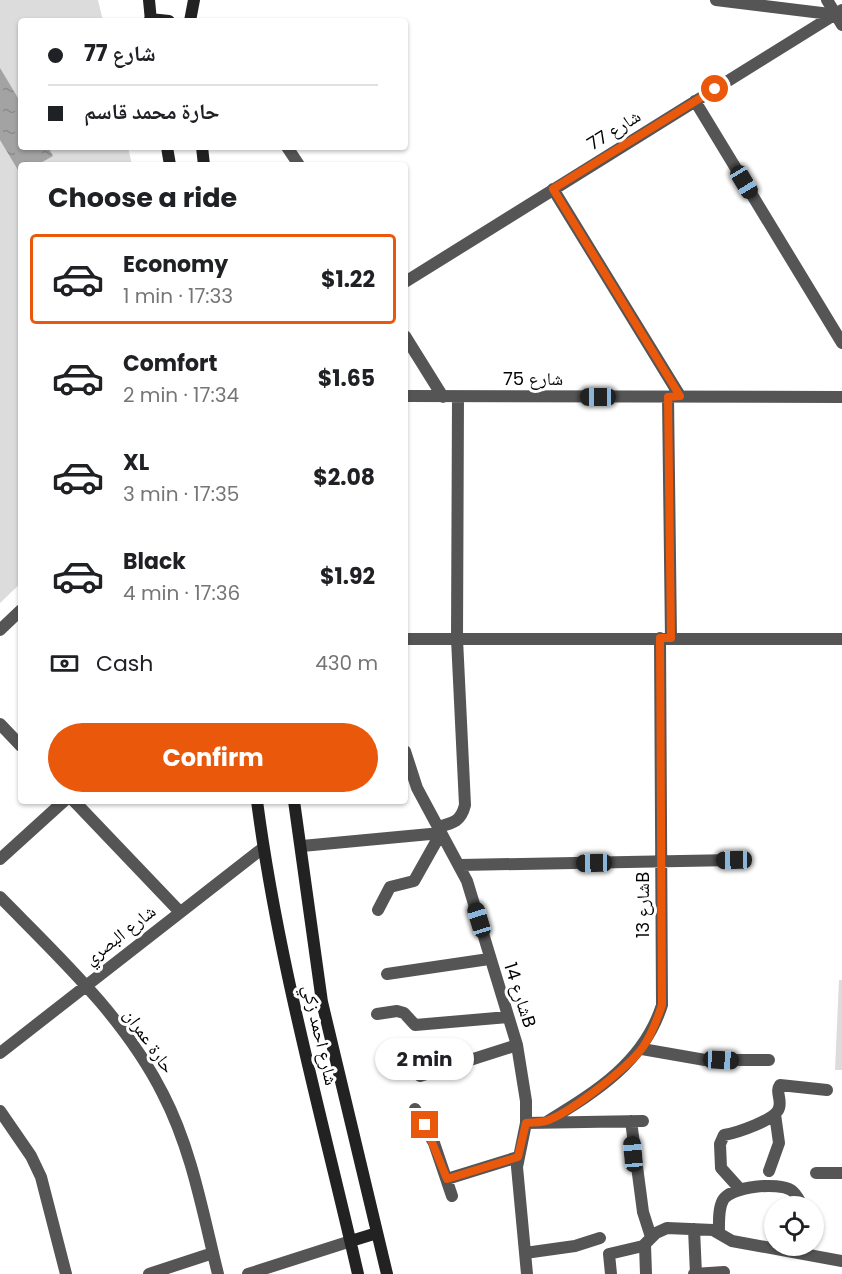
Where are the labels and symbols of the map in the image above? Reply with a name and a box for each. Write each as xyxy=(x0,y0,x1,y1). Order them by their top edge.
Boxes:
route start xyxy=(701,75,728,102)
street label: شارع 77 xyxy=(582,103,645,156)
car xyxy=(727,162,761,202)
street label: شارع 75 xyxy=(503,366,563,391)
car xyxy=(580,388,616,406)
car xyxy=(716,851,752,869)
car xyxy=(576,854,612,872)
street label: شارع 13B xyxy=(630,872,655,938)
street label: شارع البصري xyxy=(79,899,162,973)
car xyxy=(465,900,493,940)
street label: شارع 14B xyxy=(498,959,543,1031)
street label: شارع احمد زكي xyxy=(294,982,344,1088)
street label: حارة عمران xyxy=(118,1003,181,1078)
callout: 2 min xyxy=(376,1038,474,1080)
car xyxy=(703,1050,739,1070)
route end xyxy=(411,1111,438,1138)
car xyxy=(622,1135,644,1173)

